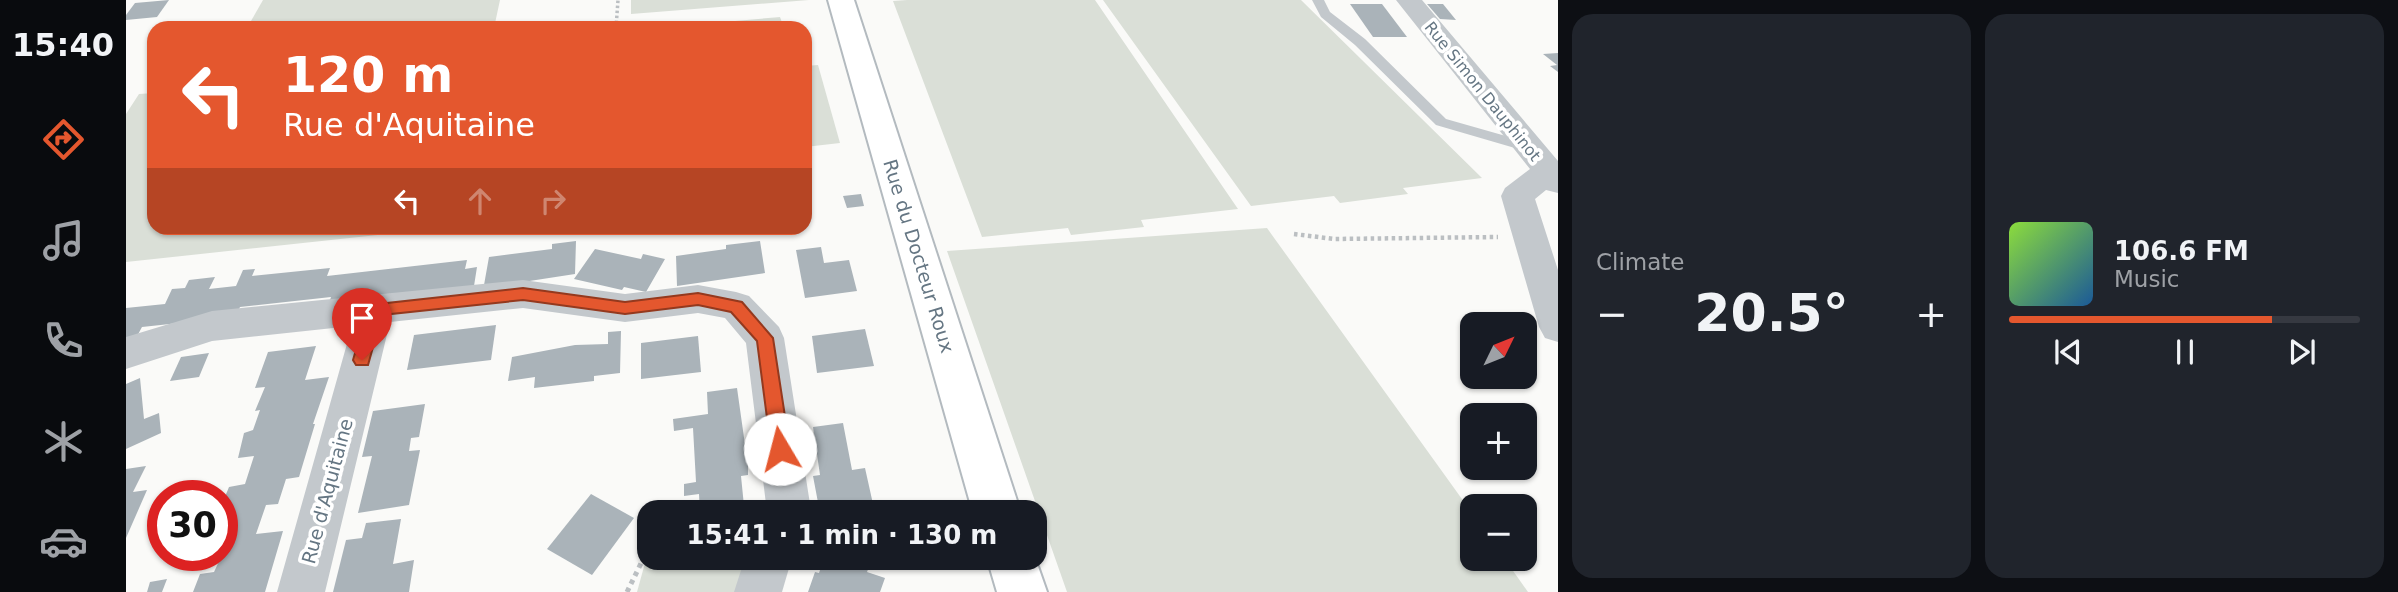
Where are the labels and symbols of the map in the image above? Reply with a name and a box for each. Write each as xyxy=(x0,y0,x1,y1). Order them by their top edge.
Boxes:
street label: Rue Simon Dauphinot xyxy=(1421,18,1545,165)
street label: Rue du Docteur Roux xyxy=(879,157,959,355)
pin xyxy=(332,288,392,360)
north arrow xyxy=(1460,312,1536,388)
position arrow xyxy=(743,412,817,486)
street label: Rue d'Aquitaine xyxy=(297,416,357,566)
speed limit sign: 30 xyxy=(147,480,238,571)

